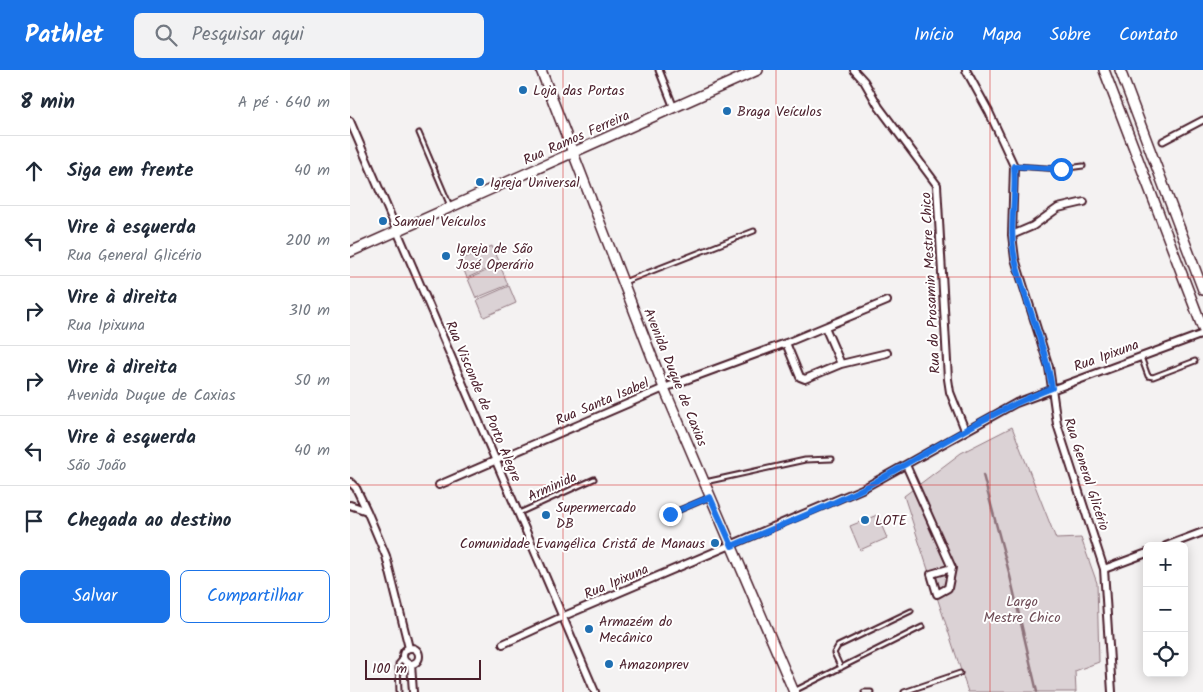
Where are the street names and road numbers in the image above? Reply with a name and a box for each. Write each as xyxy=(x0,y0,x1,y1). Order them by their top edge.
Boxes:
street label: Rua Ramos Ferreira xyxy=(520,105,633,171)
street label: Rua do Prosamin Mestre Chico xyxy=(915,192,947,374)
street label: Avenida Duque de Caxias xyxy=(637,305,713,450)
street label: Rua Visconde de Porto Alegre xyxy=(439,317,527,486)
street label: Rua Ipixuna xyxy=(1071,334,1142,378)
street label: Rua Santa Isabel xyxy=(552,372,653,432)
street label: Rua General Glicério xyxy=(1057,415,1115,534)
street label: Arminida xyxy=(524,466,581,508)
street label: Rua Ipixuna xyxy=(581,558,652,605)

